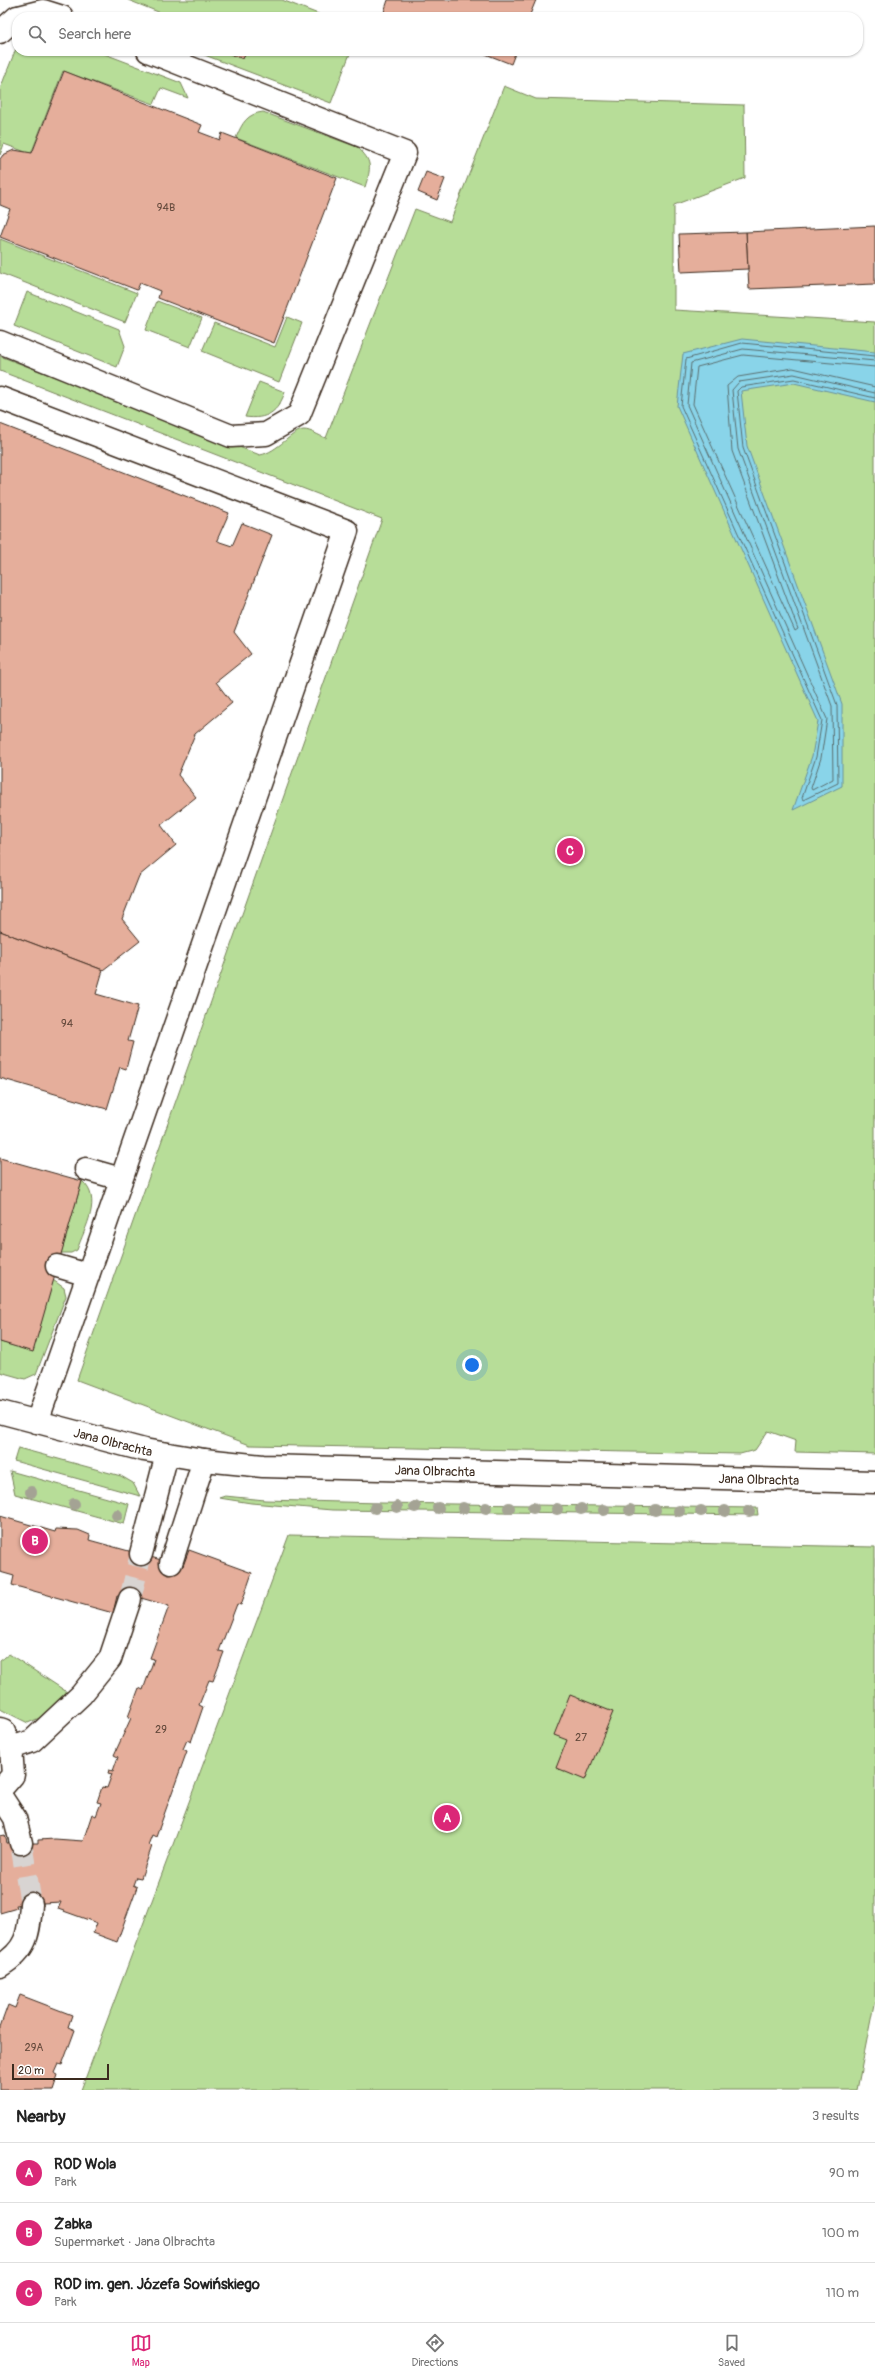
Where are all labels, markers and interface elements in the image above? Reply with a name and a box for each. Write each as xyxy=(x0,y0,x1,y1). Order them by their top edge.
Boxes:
search box xyxy=(12,12,863,56)
icon: search xyxy=(26,23,48,45)
text: Search here xyxy=(58,25,131,44)
house number: 94B xyxy=(157,201,175,214)
pin: C xyxy=(557,836,583,866)
house number: 94 xyxy=(61,1017,74,1030)
your location xyxy=(462,1355,482,1375)
street label: Jana Olbrachta xyxy=(72,1425,153,1460)
street label: Jana Olbrachta xyxy=(394,1462,475,1481)
street label: Jana Olbrachta xyxy=(718,1471,799,1489)
pin: B xyxy=(22,1526,48,1556)
house number: 29 xyxy=(155,1723,167,1736)
house number: 27 xyxy=(575,1731,587,1744)
pin: A xyxy=(434,1803,460,1833)
house number: 29A xyxy=(25,2041,43,2054)
scale bar xyxy=(12,2062,109,2081)
text: 20 m xyxy=(18,2064,44,2077)
text: Nearby xyxy=(16,2106,65,2127)
text: 3 results xyxy=(812,2108,859,2124)
text: ROD Wola xyxy=(54,2155,116,2174)
text: A xyxy=(25,2165,33,2181)
text: 90 m xyxy=(829,2165,859,2181)
text: Park xyxy=(54,2174,77,2190)
text: Żabka xyxy=(54,2215,92,2234)
text: B xyxy=(25,2225,33,2241)
text: 100 m xyxy=(822,2225,859,2241)
text: Supermarket · Jana Olbrachta xyxy=(54,2234,215,2250)
text: ROD im. gen. Józefa Sowińskiego xyxy=(54,2275,260,2294)
text: C xyxy=(25,2285,33,2301)
text: 110 m xyxy=(826,2285,859,2301)
text: Park xyxy=(54,2294,77,2310)
tab: Map xyxy=(130,2332,152,2369)
tab: Directions xyxy=(412,2332,458,2369)
tab: Saved xyxy=(718,2332,745,2369)

